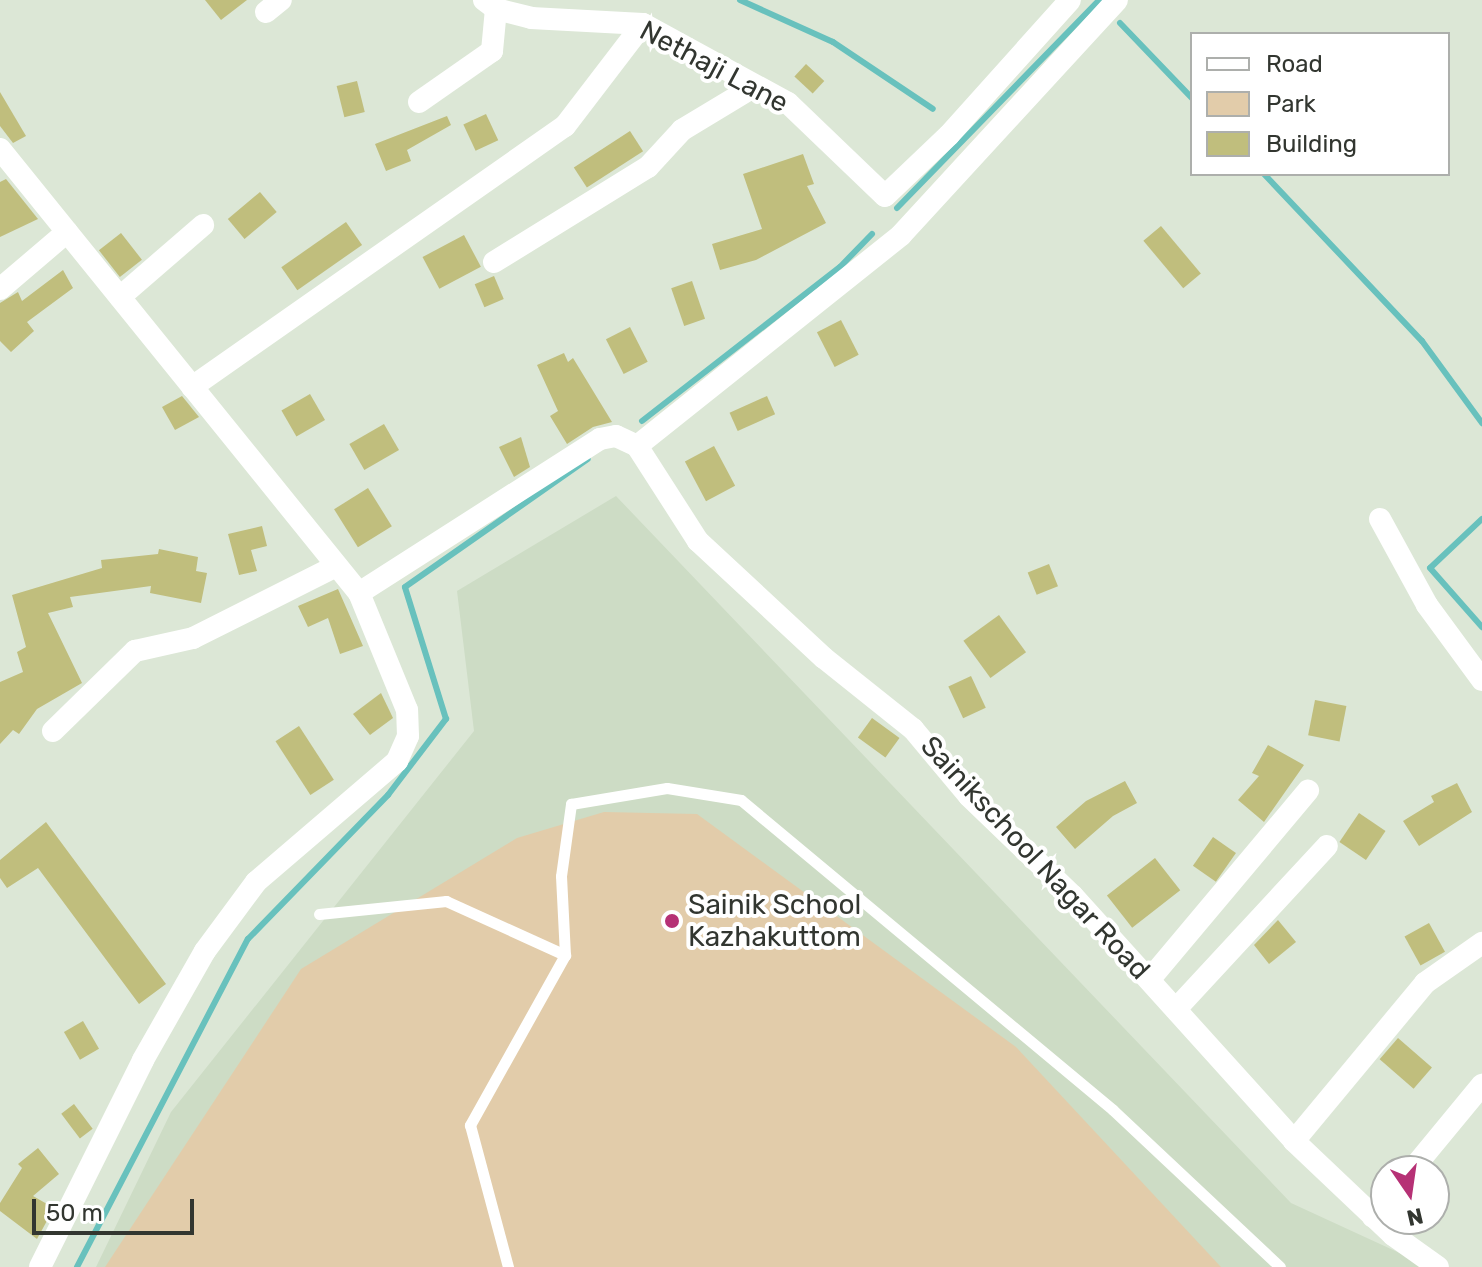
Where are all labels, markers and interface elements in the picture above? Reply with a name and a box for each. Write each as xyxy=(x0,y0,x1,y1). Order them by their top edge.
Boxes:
street label: Nethaji Lane xyxy=(634,14,794,120)
legend xyxy=(1190,32,1450,176)
text: Road xyxy=(1266,50,1323,78)
text: Park xyxy=(1266,90,1316,118)
text: Building xyxy=(1266,130,1357,158)
street label: Sainikschool Nagar Road xyxy=(913,729,1157,987)
place label: Sainik School Kazhakuttom xyxy=(688,888,862,954)
marker: Sainik School Kazhakuttom xyxy=(663,912,681,930)
north arrow xyxy=(1370,1155,1450,1235)
scale bar xyxy=(36,1183,198,1233)
text: 50 m xyxy=(46,1199,103,1227)
text: N xyxy=(1404,1202,1426,1232)

